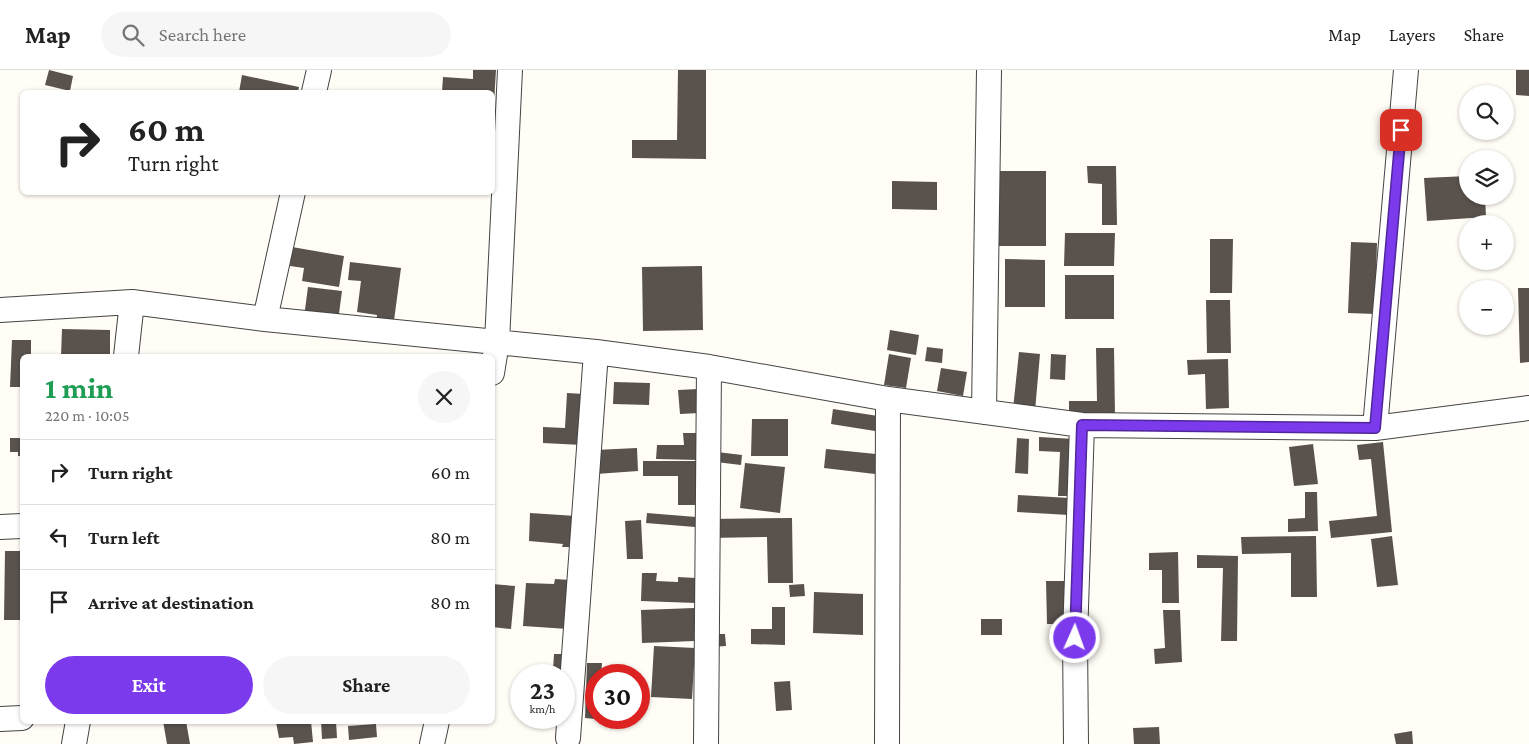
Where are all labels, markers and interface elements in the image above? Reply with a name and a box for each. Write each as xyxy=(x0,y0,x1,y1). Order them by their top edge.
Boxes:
search box xyxy=(101,12,451,57)
text: Map xyxy=(25,21,71,48)
icon: search xyxy=(119,21,147,49)
text: Search here xyxy=(159,24,246,45)
text: Map xyxy=(1328,25,1361,45)
text: Layers xyxy=(1389,25,1436,45)
text: Share xyxy=(1464,25,1504,45)
map controls xyxy=(1459,85,1514,335)
button: search xyxy=(1459,85,1514,140)
pin xyxy=(1380,109,1422,151)
icon: right xyxy=(45,110,110,175)
text: 60 m xyxy=(128,110,205,149)
icon: arrive xyxy=(1387,116,1415,144)
button: layers xyxy=(1459,150,1514,205)
text: Turn right xyxy=(128,151,219,176)
button: + xyxy=(1459,215,1514,270)
button: − xyxy=(1459,280,1514,335)
text: 1 min xyxy=(45,371,113,404)
button: close xyxy=(418,371,470,423)
text: 220 m · 10:05 xyxy=(45,407,130,424)
icon: right xyxy=(45,458,73,486)
text: Turn right xyxy=(88,462,173,483)
text: 60 m xyxy=(431,462,470,483)
icon: left xyxy=(45,523,73,551)
text: Turn left xyxy=(88,527,160,548)
text: 80 m xyxy=(430,527,470,548)
icon: arrive xyxy=(45,588,73,616)
text: Arrive at destination xyxy=(88,592,254,613)
text: 80 m xyxy=(430,592,470,613)
position arrow xyxy=(1048,611,1100,663)
button: Exit xyxy=(45,656,253,714)
button: Share xyxy=(263,656,470,714)
speed limit sign: 30 xyxy=(585,664,650,729)
text: 23 xyxy=(530,677,555,704)
text: km/h xyxy=(530,702,555,716)

